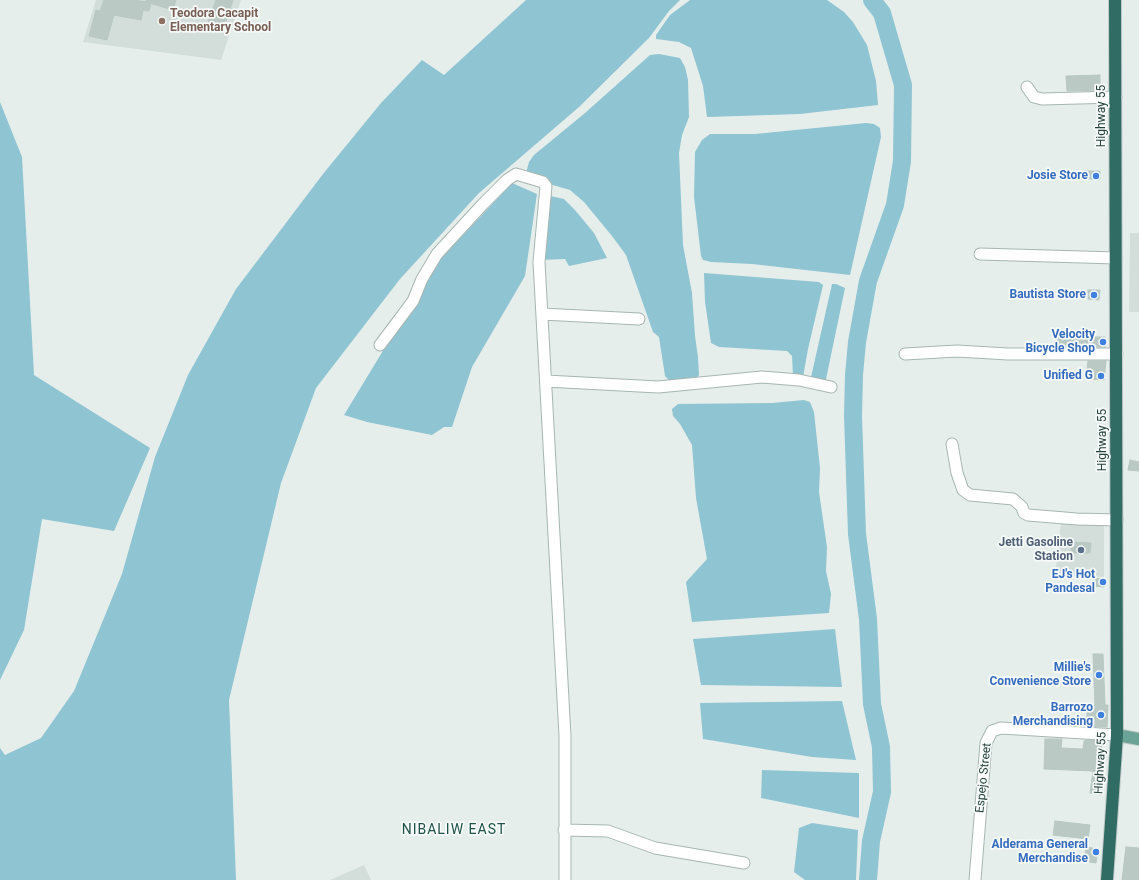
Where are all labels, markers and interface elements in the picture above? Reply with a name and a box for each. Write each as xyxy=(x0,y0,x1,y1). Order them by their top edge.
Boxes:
place label: Teodora Cacapit Elementary School xyxy=(170,7,271,35)
marker: Teodora Cacapit Elementary School xyxy=(157,16,167,26)
street label: Highway 55 xyxy=(1095,85,1109,147)
place label: Josie Store xyxy=(1027,169,1088,183)
marker: Josie Store xyxy=(1091,171,1101,181)
place label: Bautista Store xyxy=(1010,288,1086,302)
marker: Bautista Store xyxy=(1089,290,1099,300)
place label: Velocity Bicycle Shop xyxy=(1025,328,1095,356)
marker: Velocity Bicycle Shop xyxy=(1098,337,1108,347)
place label: Unified G xyxy=(1043,369,1093,383)
marker: Unified G xyxy=(1096,371,1106,381)
street label: Highway 55 xyxy=(1096,409,1110,471)
place label: Jetti Gasoline Station xyxy=(998,536,1073,564)
marker: Jetti Gasoline Station xyxy=(1076,545,1086,555)
place label: EJ's Hot Pandesal xyxy=(1045,568,1095,596)
marker: EJ's Hot Pandesal xyxy=(1098,577,1108,587)
place label: Millie's Convenience Store xyxy=(990,661,1091,689)
marker: Millie's Convenience Store xyxy=(1094,670,1104,680)
place label: Barrozo Merchandising xyxy=(1013,701,1093,729)
marker: Barrozo Merchandising xyxy=(1096,710,1106,720)
street label: Highway 55 xyxy=(1092,731,1110,795)
street label: Espejo Street xyxy=(973,742,995,814)
district label: NIBALIW EAST xyxy=(402,822,506,838)
place label: Alderama General Merchandise xyxy=(991,838,1088,866)
marker: Alderama General Merchandise xyxy=(1091,847,1101,857)

